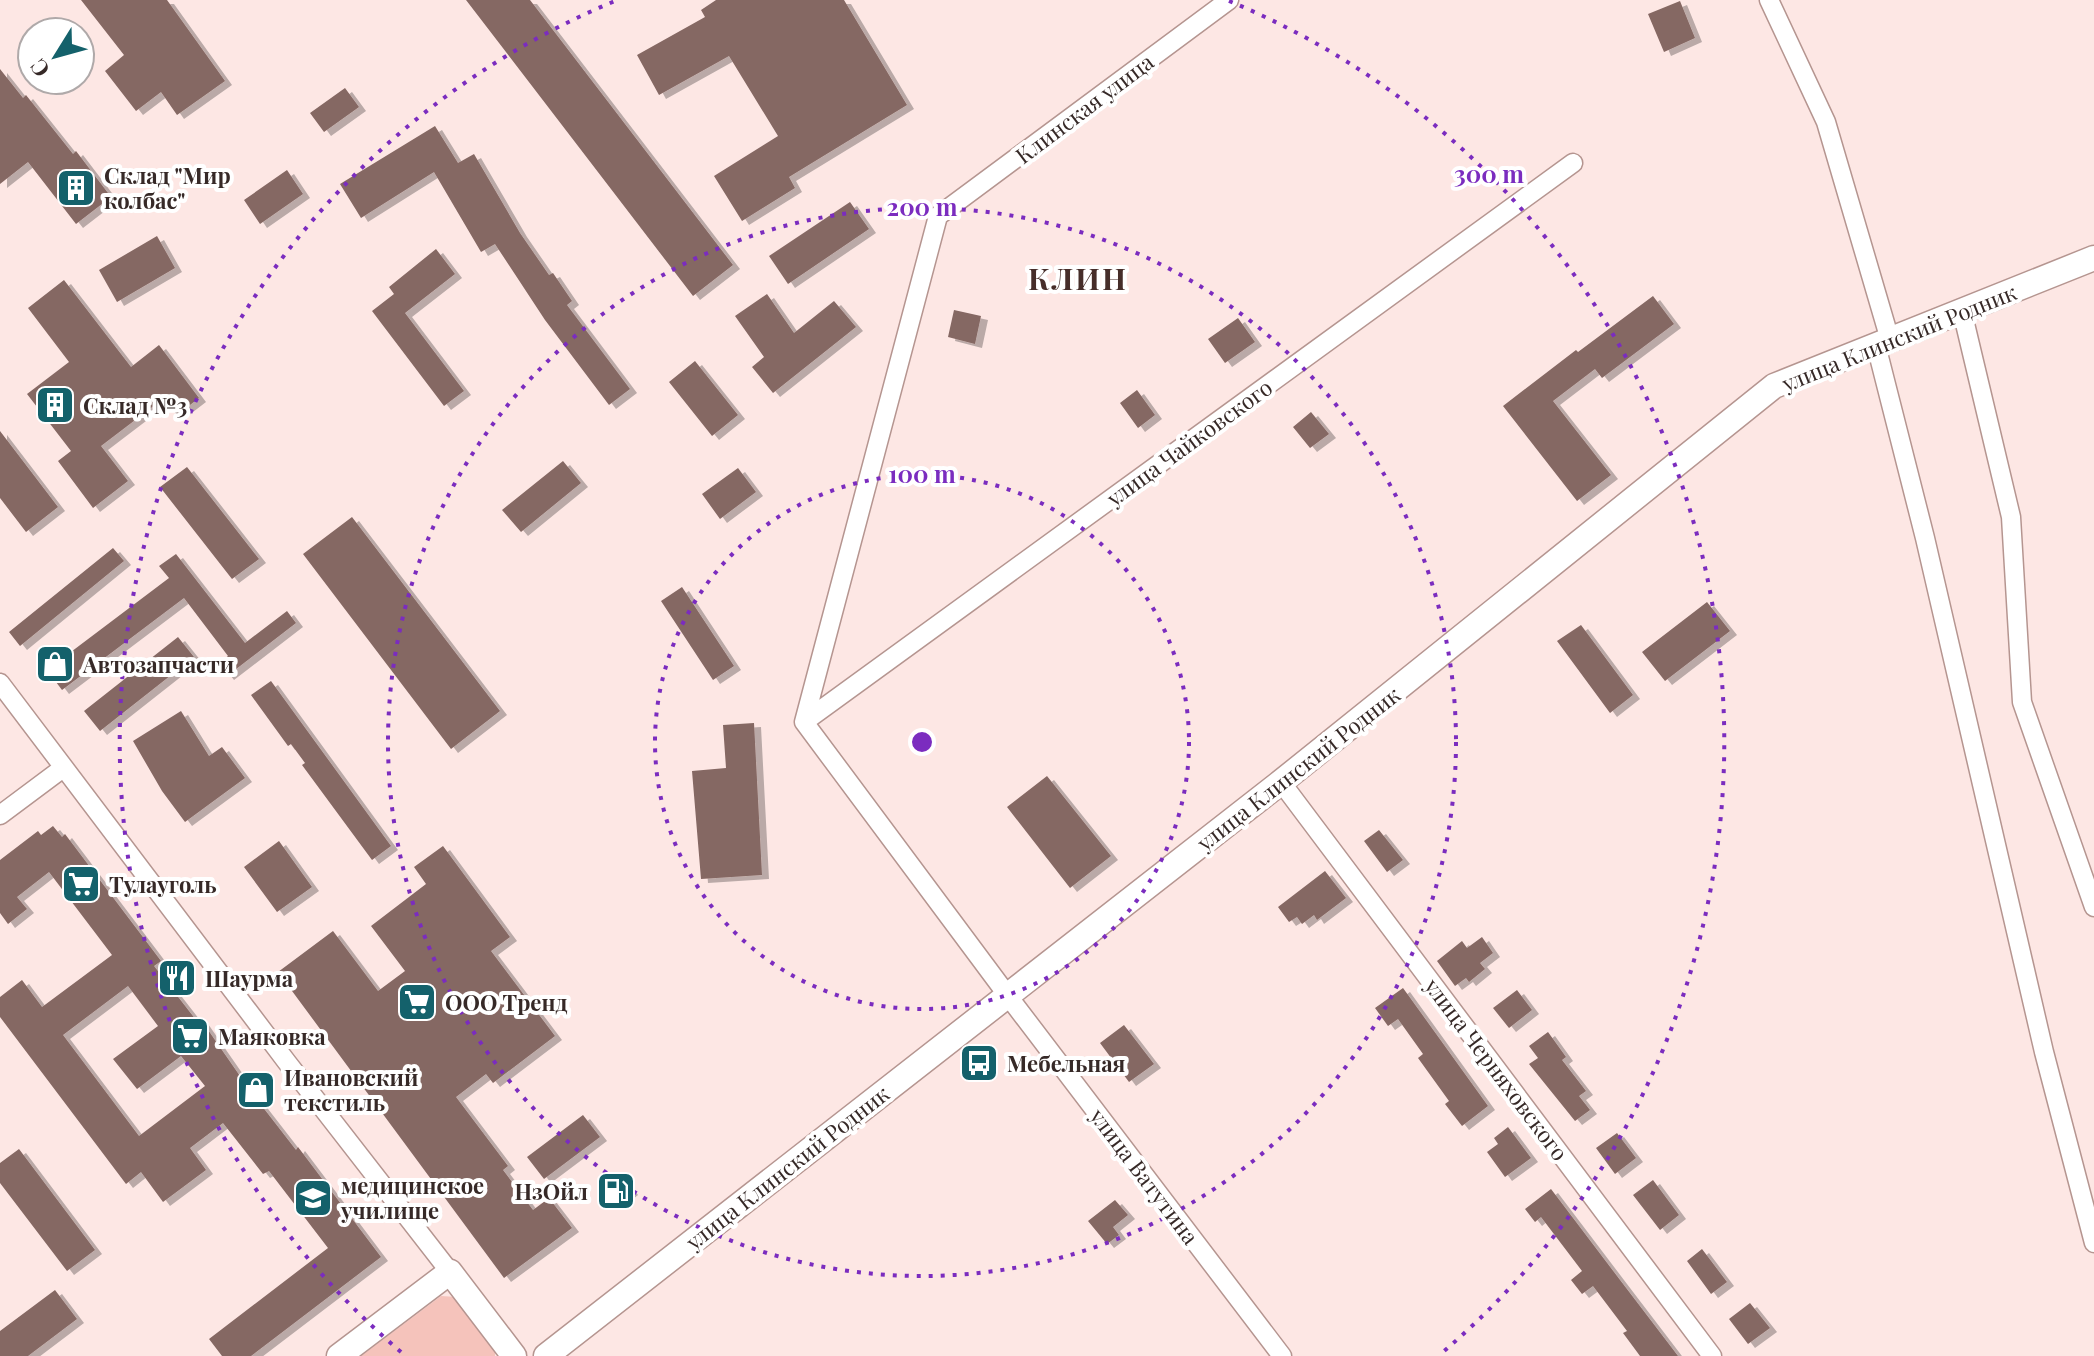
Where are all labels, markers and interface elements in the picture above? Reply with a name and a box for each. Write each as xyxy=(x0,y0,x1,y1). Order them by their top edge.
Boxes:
north arrow xyxy=(16,16,96,96)
street label: Клинская улица xyxy=(1009,46,1159,170)
text: С xyxy=(23,53,56,84)
text: 300 m xyxy=(1454,157,1524,189)
place label: Склад "Мир колбас" xyxy=(104,160,231,215)
building icon: Склад "Мир колбас" xyxy=(55,167,97,209)
text: 200 m xyxy=(887,190,958,222)
district label: КЛИН xyxy=(1028,258,1128,298)
street label: улица Клинский Родник xyxy=(1776,276,2021,398)
street label: улица Чайковского xyxy=(1099,372,1278,513)
building icon: Склад №3 xyxy=(34,384,76,426)
place label: Склад №3 xyxy=(83,390,187,420)
text: 100 m xyxy=(888,457,956,489)
shop icon: Автозапчасти xyxy=(34,643,76,685)
place label: Автозапчасти xyxy=(82,649,234,679)
street label: улица Клинский Родник xyxy=(1189,679,1406,858)
centre of rings xyxy=(908,728,936,756)
supermarket icon: Тулауголь xyxy=(60,863,102,905)
place label: Тулауголь xyxy=(109,869,216,899)
restaurant icon: Шаурма xyxy=(156,957,198,999)
place label: Шаурма xyxy=(205,963,294,993)
street label: улица Черняховского xyxy=(1418,971,1575,1166)
supermarket icon: ООО Тренд xyxy=(396,981,438,1023)
place label: ООО Тренд xyxy=(445,987,568,1017)
supermarket icon: Маяковка xyxy=(169,1015,211,1057)
place label: Маяковка xyxy=(218,1021,326,1051)
bus stop icon: Мебельная xyxy=(958,1042,1000,1084)
place label: Мебельная xyxy=(1007,1048,1126,1078)
place label: Ивановский текстиль xyxy=(284,1062,418,1117)
shop icon: Ивановский текстиль xyxy=(235,1069,277,1111)
street label: улица Клинский Родник xyxy=(678,1078,895,1257)
street label: улица Ватутина xyxy=(1083,1101,1206,1250)
place label: медицинское училище xyxy=(340,1170,484,1225)
fuel station icon: НзОйл xyxy=(595,1170,637,1212)
place label: НзОйл xyxy=(514,1176,588,1206)
school or university icon: медицинское училище xyxy=(292,1177,334,1219)

